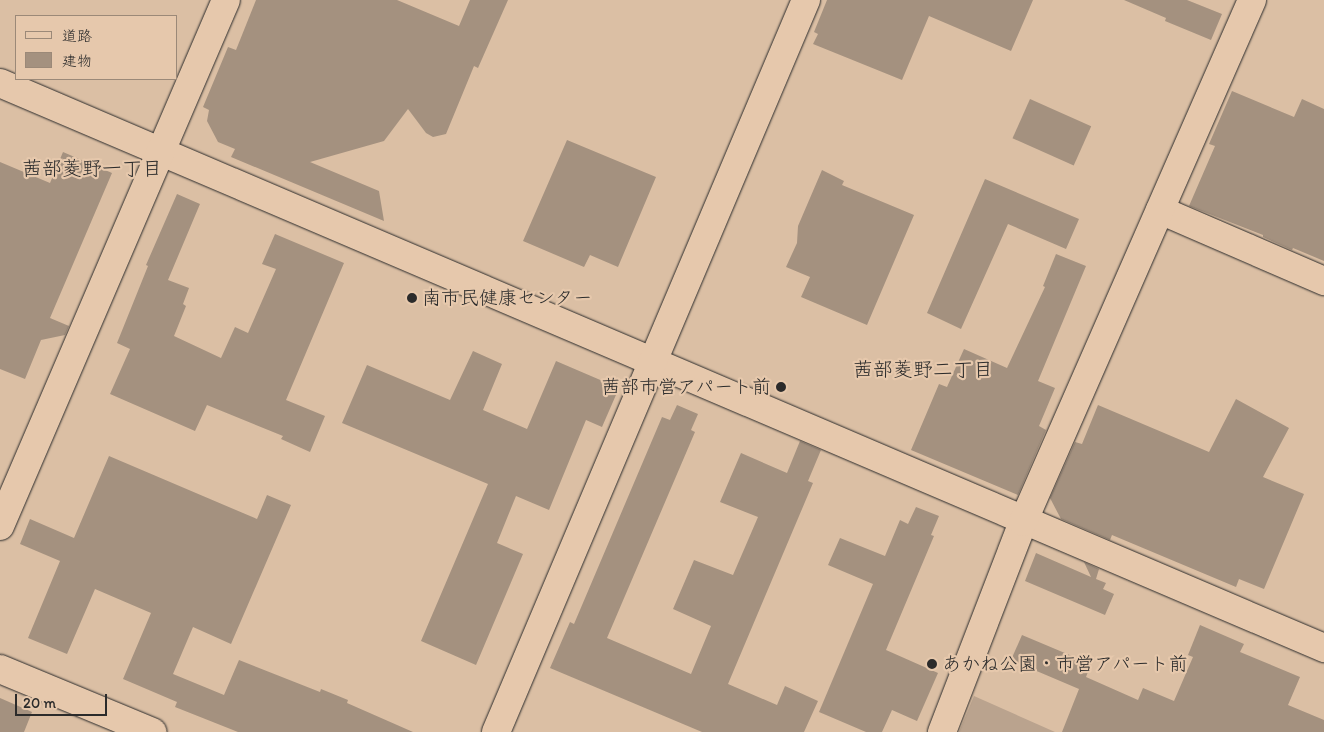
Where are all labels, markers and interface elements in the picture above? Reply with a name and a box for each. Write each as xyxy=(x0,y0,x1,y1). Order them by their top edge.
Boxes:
legend xyxy=(15,15,178,80)
text: 道路 xyxy=(62,27,92,45)
text: 建物 xyxy=(62,52,92,70)
district label: 茜部菱野一丁目 xyxy=(22,156,162,180)
place label: 南市民健康センター xyxy=(422,287,593,309)
marker: 南市民健康センター xyxy=(406,292,418,304)
district label: 茜部菱野二丁目 xyxy=(853,357,993,381)
place label: 茜部市営アパート前 xyxy=(600,376,771,398)
marker: 茜部市営アパート前 xyxy=(775,381,787,393)
place label: あかね公園・市営アパート前 xyxy=(942,653,1189,675)
marker: あかね公園・市営アパート前 xyxy=(926,658,938,670)
scale bar xyxy=(18,684,110,716)
text: 20 m xyxy=(23,694,56,712)

